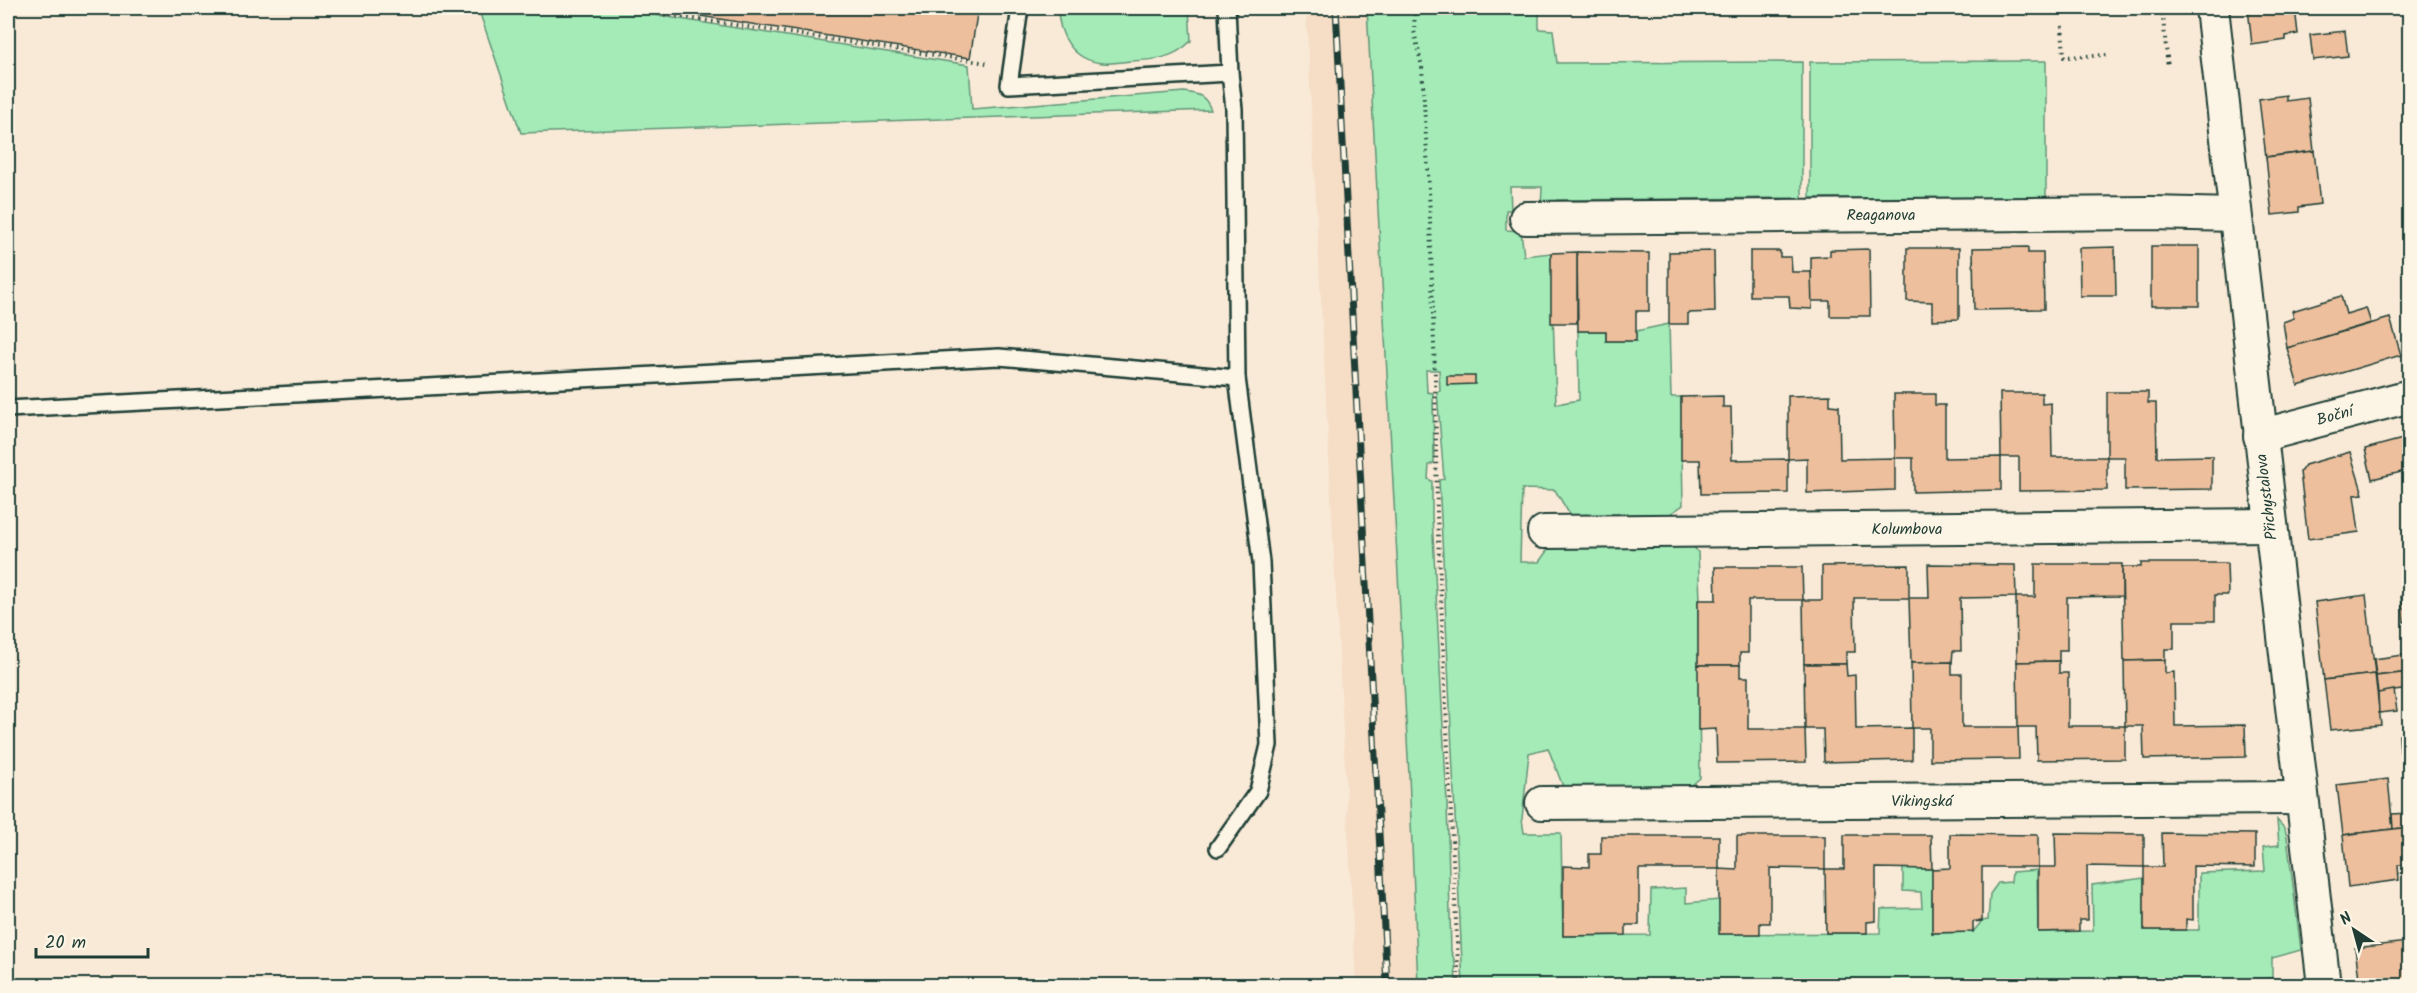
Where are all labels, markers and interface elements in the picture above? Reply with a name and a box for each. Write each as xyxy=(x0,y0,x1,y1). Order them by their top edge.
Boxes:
street label: Reaganova xyxy=(1846,203,1916,228)
street label: Boční xyxy=(2314,399,2358,433)
street label: Přichystalova xyxy=(2249,452,2285,542)
street label: Kolumbova xyxy=(1872,517,1942,542)
street label: Vikingská xyxy=(1891,789,1954,814)
north arrow xyxy=(2324,900,2384,960)
text: N xyxy=(2335,906,2358,932)
scale bar xyxy=(36,921,148,959)
text: 20 m xyxy=(45,929,86,958)

